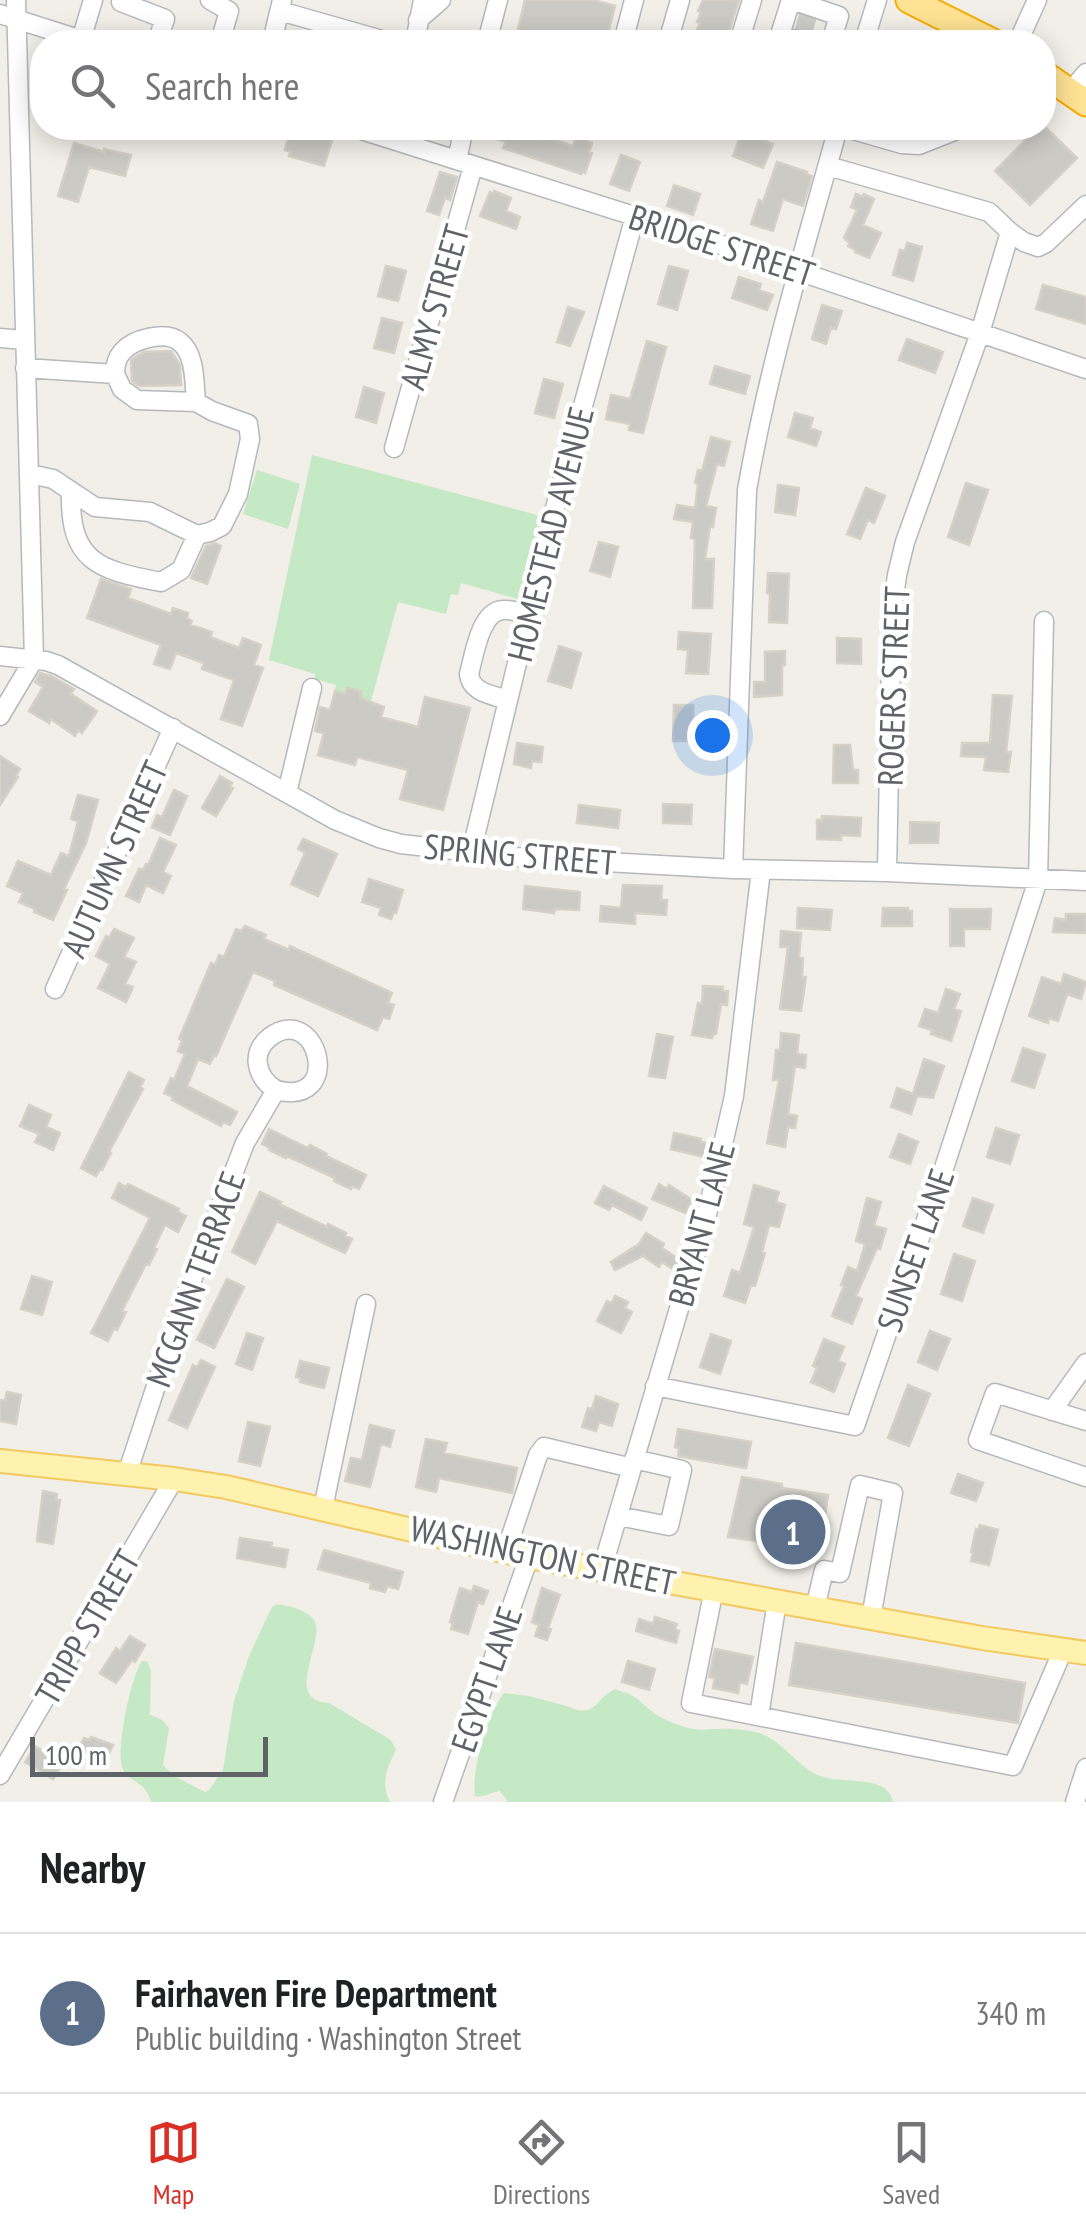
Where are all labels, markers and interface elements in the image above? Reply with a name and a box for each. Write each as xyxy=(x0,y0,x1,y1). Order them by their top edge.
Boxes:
search box xyxy=(30,30,1056,140)
icon: search xyxy=(65,58,120,113)
text: Search here xyxy=(145,61,299,110)
street label: BRIDGE STREET xyxy=(623,193,821,297)
street label: ALMY STREET xyxy=(389,219,480,395)
street label: HOMESTEAD AVENUE xyxy=(496,402,604,666)
street label: ROGERS STREET xyxy=(867,585,919,787)
your location xyxy=(687,710,738,761)
street label: AUTUMN STREET xyxy=(50,753,178,964)
street label: SPRING STREET xyxy=(422,823,618,885)
street label: BRYANT LANE xyxy=(657,1137,745,1311)
street label: SUNSET LANE xyxy=(866,1163,964,1337)
street label: MCGANN TERRACE xyxy=(135,1165,255,1393)
pin: 1 xyxy=(760,1494,826,1570)
street label: WASHINGTON STREET xyxy=(406,1504,680,1606)
street label: TRIPP STREET xyxy=(24,1541,150,1713)
street label: EGYPT LANE xyxy=(440,1600,532,1758)
scale bar xyxy=(30,1732,268,1776)
text: 100 m xyxy=(45,1736,107,1773)
text: Nearby xyxy=(40,1840,145,1895)
text: Fairhaven Fire Department xyxy=(135,1968,497,2017)
text: 1 xyxy=(65,1992,80,2034)
text: 340 m xyxy=(975,1992,1046,2034)
text: Public building · Washington Street xyxy=(135,2017,521,2059)
tab: Map xyxy=(146,2115,201,2212)
tab: Directions xyxy=(493,2115,590,2212)
tab: Saved xyxy=(882,2115,940,2212)

